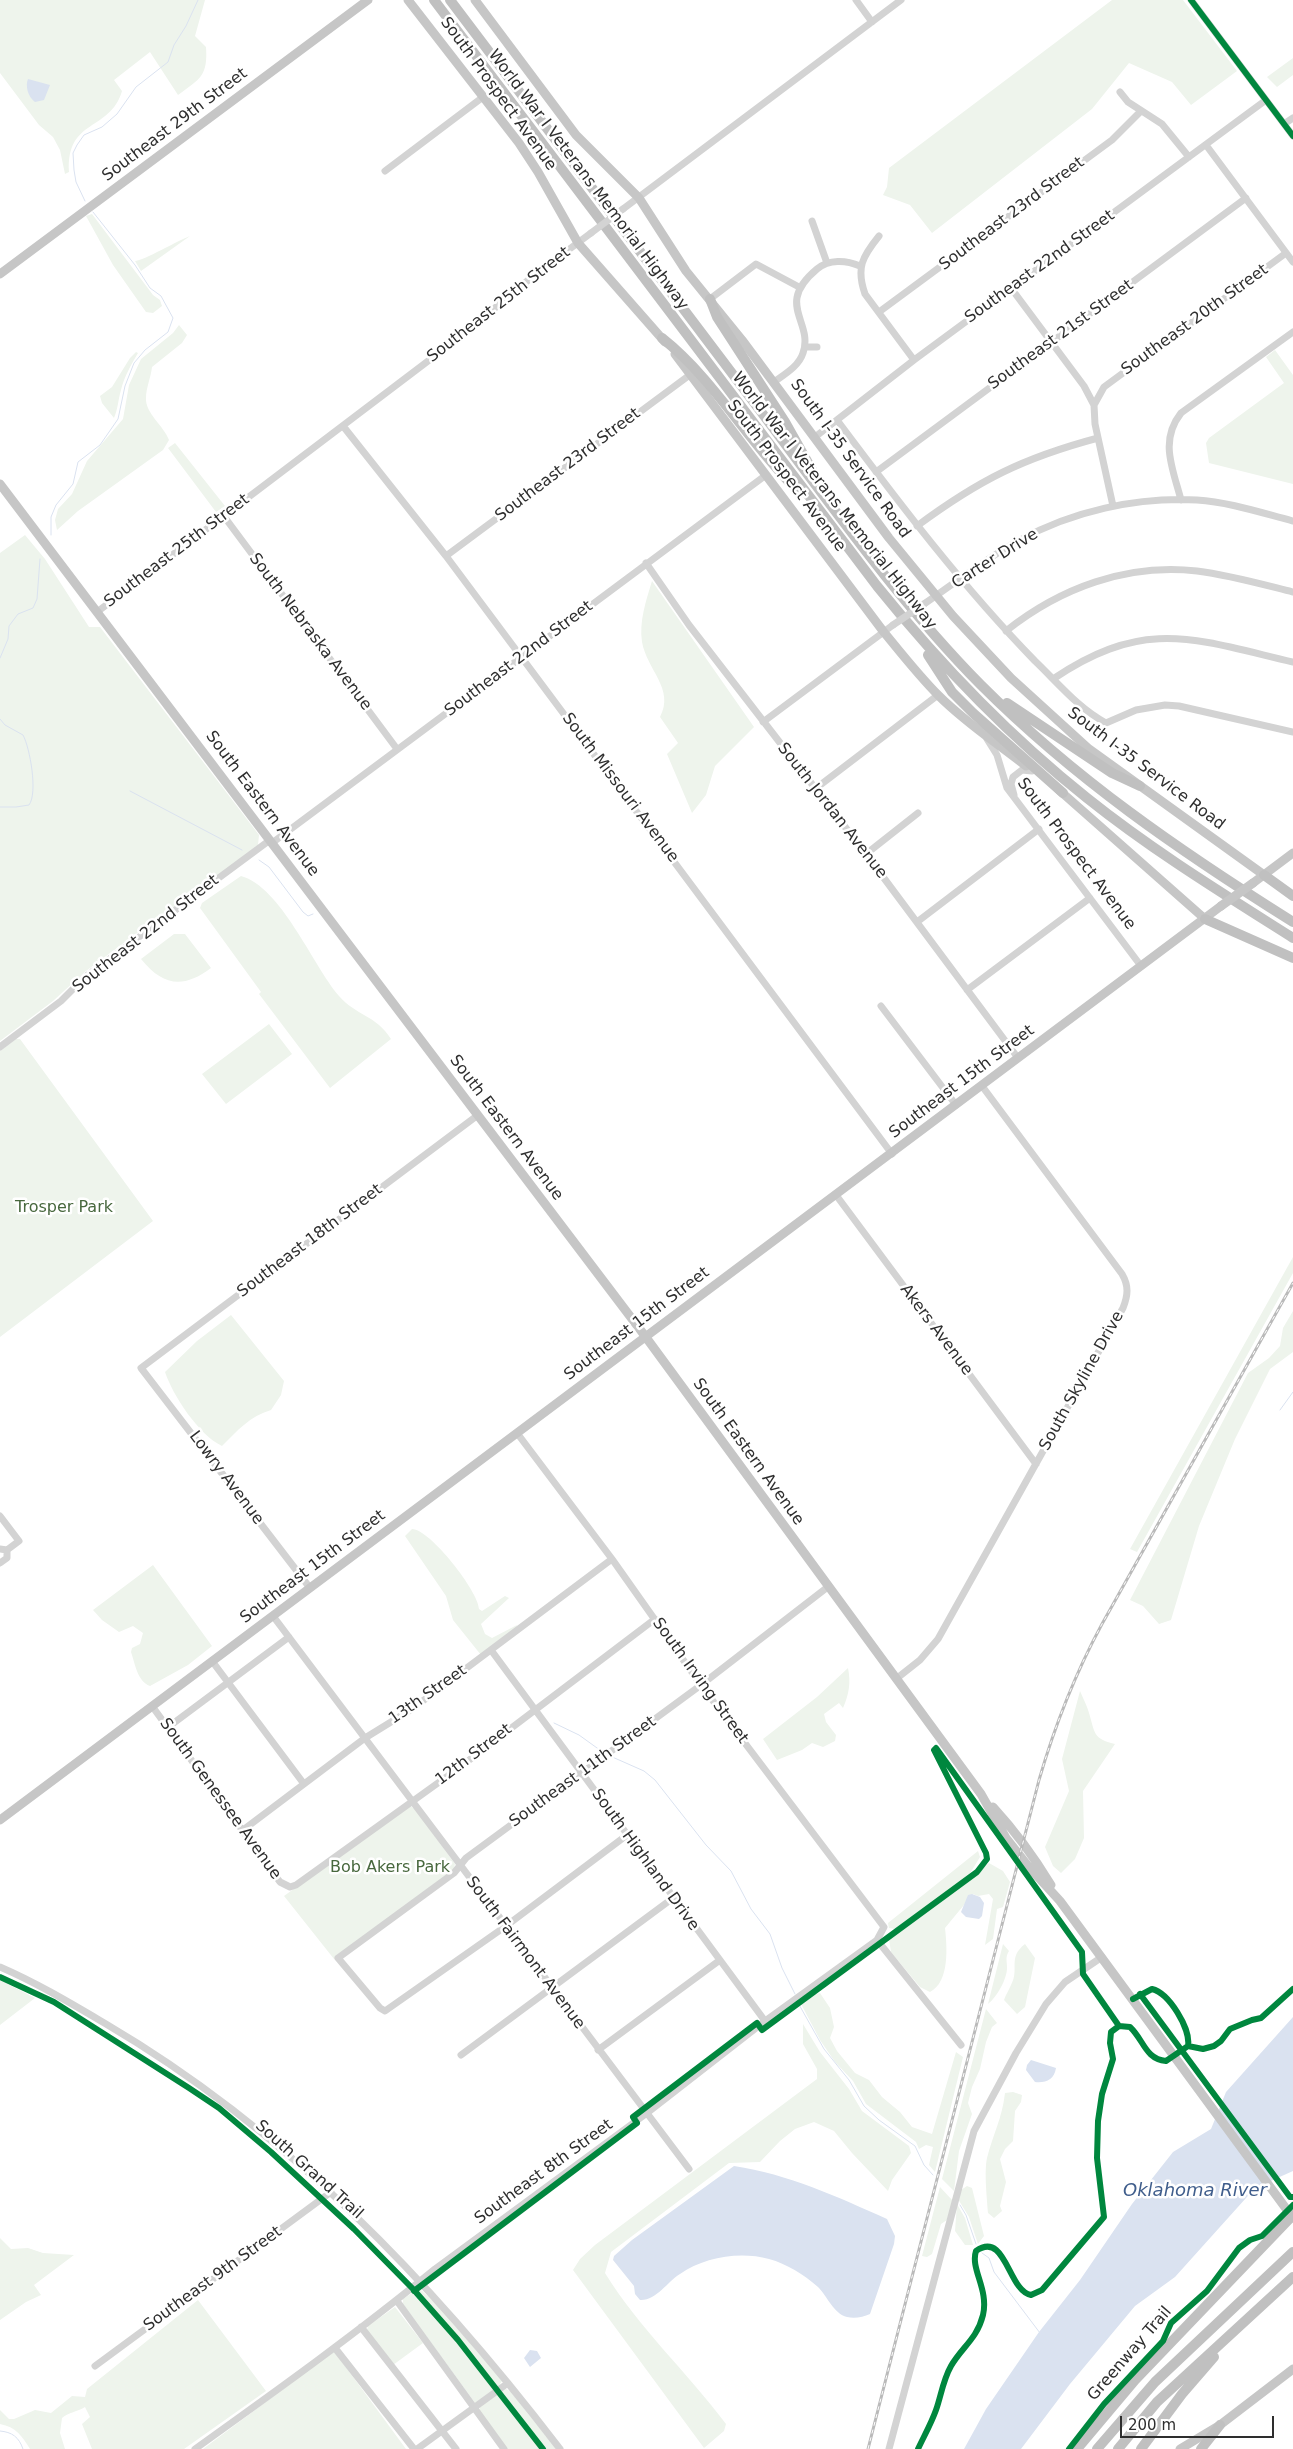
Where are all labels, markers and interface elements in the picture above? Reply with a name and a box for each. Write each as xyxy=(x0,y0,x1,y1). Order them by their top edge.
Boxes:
street label: South Prospect Avenue xyxy=(436,14,560,174)
street label: World War I Veterans Memorial Highway xyxy=(484,46,692,314)
street label: Southeast 29th Street xyxy=(99,64,251,186)
street label: Southeast 23rd Street xyxy=(936,153,1088,275)
street label: Southeast 22nd Street xyxy=(961,206,1119,328)
street label: Southeast 25th Street xyxy=(424,243,574,367)
street label: Southeast 20th Street xyxy=(1118,260,1272,380)
street label: Southeast 21st Street xyxy=(985,276,1137,394)
street label: World War I Veterans Memorial Highway xyxy=(728,369,940,633)
street label: South I-35 Service Road xyxy=(786,376,914,542)
street label: South Prospect Avenue xyxy=(723,396,849,556)
street label: Southeast 23rd Street xyxy=(492,404,644,526)
street label: Southeast 25th Street xyxy=(101,490,253,612)
street label: Carter Drive xyxy=(948,525,1042,593)
street label: South Nebraska Avenue xyxy=(245,550,375,714)
street label: Southeast 22nd Street xyxy=(441,597,597,721)
street label: South I-35 Service Road xyxy=(1064,704,1228,834)
street label: South Missouri Avenue xyxy=(558,710,682,866)
street label: South Eastern Avenue xyxy=(201,728,323,880)
street label: South Jordan Avenue xyxy=(773,739,891,883)
street label: South Prospect Avenue xyxy=(1013,774,1139,934)
street label: Southeast 22nd Street xyxy=(69,871,223,997)
street label: Southeast 15th Street xyxy=(886,1021,1038,1143)
street label: South Eastern Avenue xyxy=(445,1052,567,1204)
street label: Southeast 18th Street xyxy=(234,1180,386,1302)
park label: Trosper Park xyxy=(15,1198,113,1218)
street label: Southeast 15th Street xyxy=(561,1263,713,1385)
street label: Akers Avenue xyxy=(896,1281,976,1379)
street label: South Skyline Drive xyxy=(1036,1308,1128,1454)
street label: South Eastern Avenue xyxy=(688,1375,808,1529)
street label: Lowry Avenue xyxy=(185,1427,267,1529)
street label: Southeast 15th Street xyxy=(237,1506,389,1628)
street label: South Irving Street xyxy=(648,1614,752,1748)
street label: 13th Street xyxy=(385,1661,471,1729)
street label: Southeast 11th Street xyxy=(506,1712,660,1832)
street label: South Genessee Avenue xyxy=(155,1715,285,1883)
street label: 12th Street xyxy=(432,1720,516,1790)
street label: South Highland Drive xyxy=(587,1785,703,1935)
park label: Bob Akers Park xyxy=(330,1858,450,1878)
street label: South Fairmont Avenue xyxy=(461,1873,589,2033)
street label: Southeast 8th Street xyxy=(471,2115,617,2229)
street label: South Grand Trail xyxy=(251,2117,367,2223)
water label: Oklahoma River xyxy=(1123,2180,1267,2202)
street label: Southeast 9th Street xyxy=(140,2222,286,2336)
street label: Greenway Trail xyxy=(1084,2303,1176,2405)
scale bar xyxy=(1123,2406,1277,2438)
text: 200 m xyxy=(1128,2416,1176,2434)

